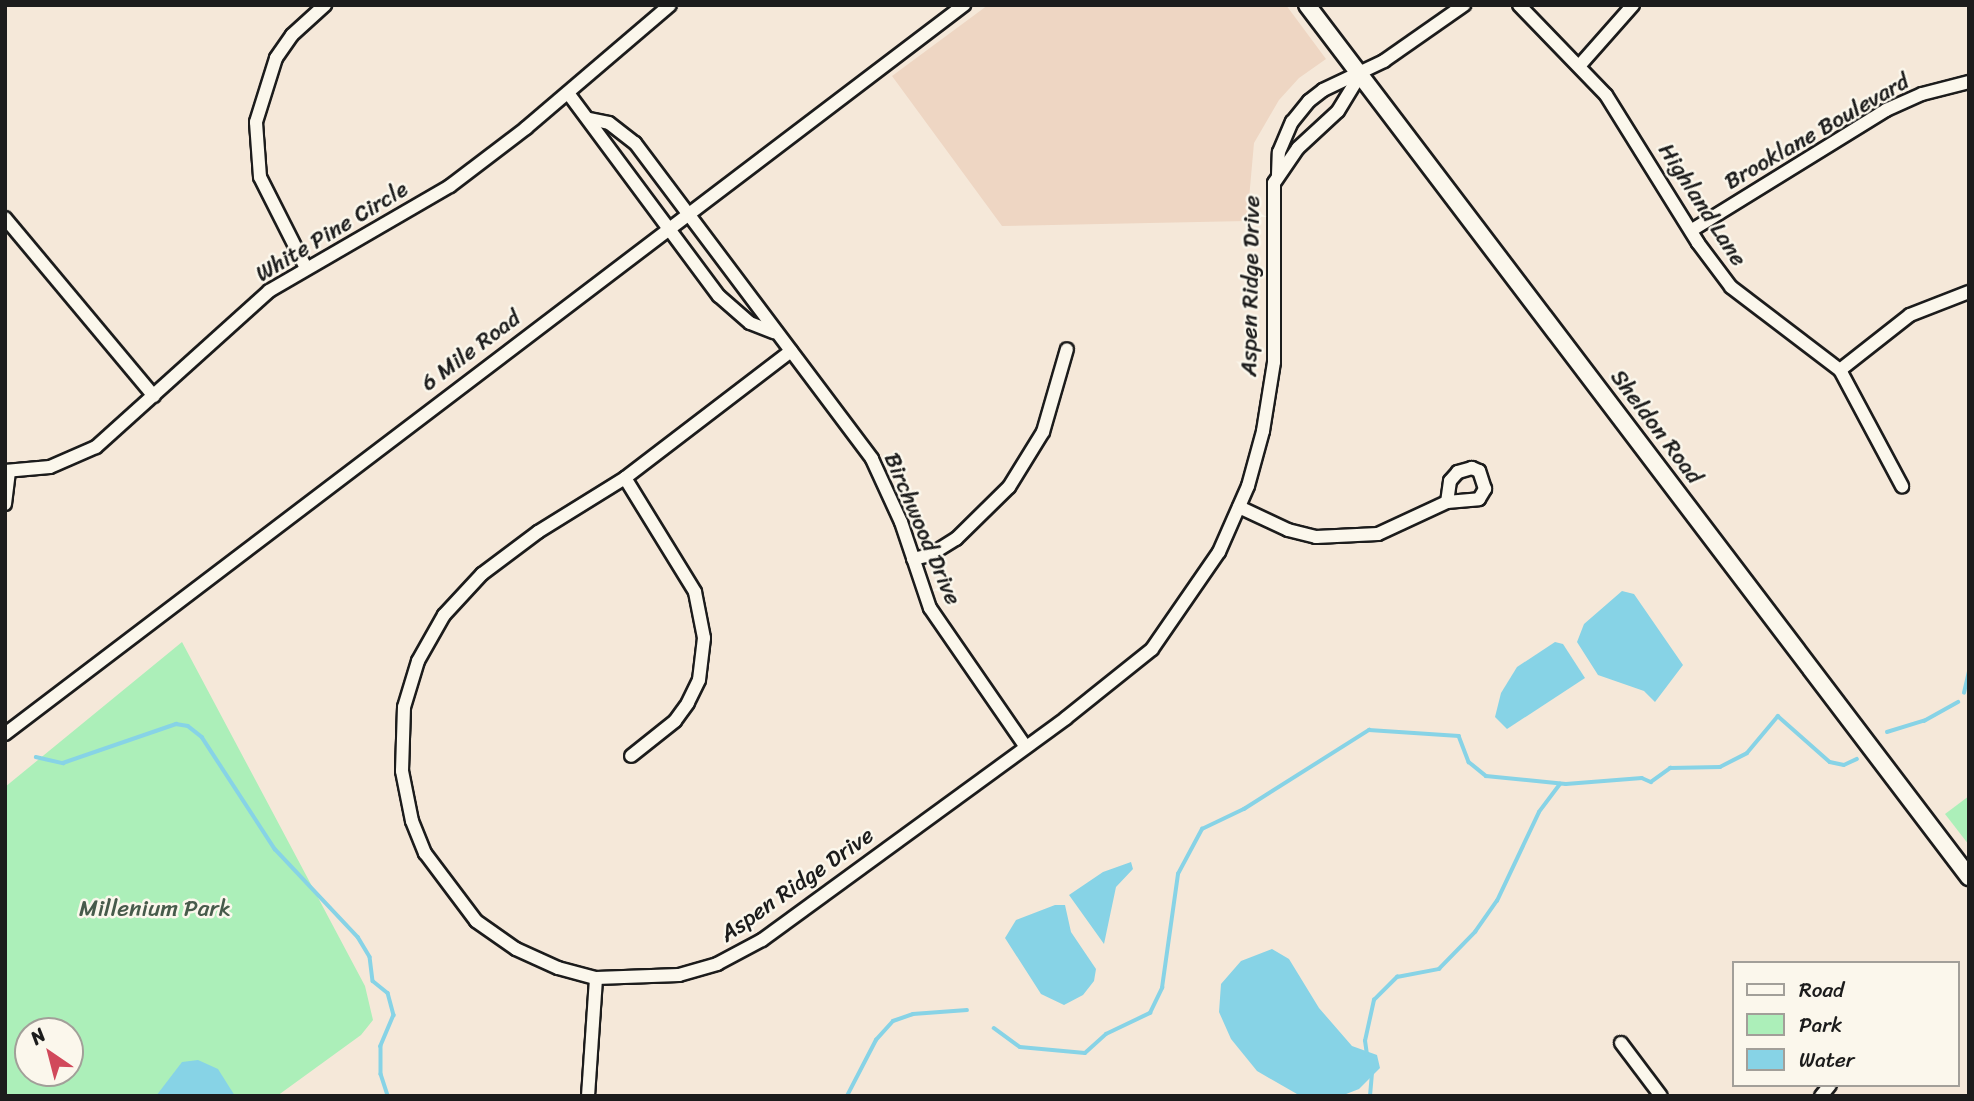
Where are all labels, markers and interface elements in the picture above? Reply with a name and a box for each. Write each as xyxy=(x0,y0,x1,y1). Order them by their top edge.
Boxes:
street label: Brooklane Boulevard xyxy=(1720,68,1914,196)
street label: Highland Lane xyxy=(1652,138,1752,272)
street label: White Pine Circle xyxy=(250,175,414,289)
street label: Aspen Ridge Drive xyxy=(1236,195,1266,377)
street label: 6 Mile Road xyxy=(416,305,526,397)
street label: Sheldon Road xyxy=(1604,364,1708,490)
street label: Birchwood Drive xyxy=(877,449,967,609)
street label: Aspen Ridge Drive xyxy=(715,822,879,948)
park label: Millenium Park xyxy=(79,895,231,923)
legend xyxy=(1732,961,1960,1087)
text: Road xyxy=(1799,971,1844,1009)
text: Park xyxy=(1799,1006,1842,1044)
north arrow xyxy=(14,1017,84,1087)
text: N xyxy=(23,1019,53,1053)
text: Water xyxy=(1799,1041,1854,1079)

